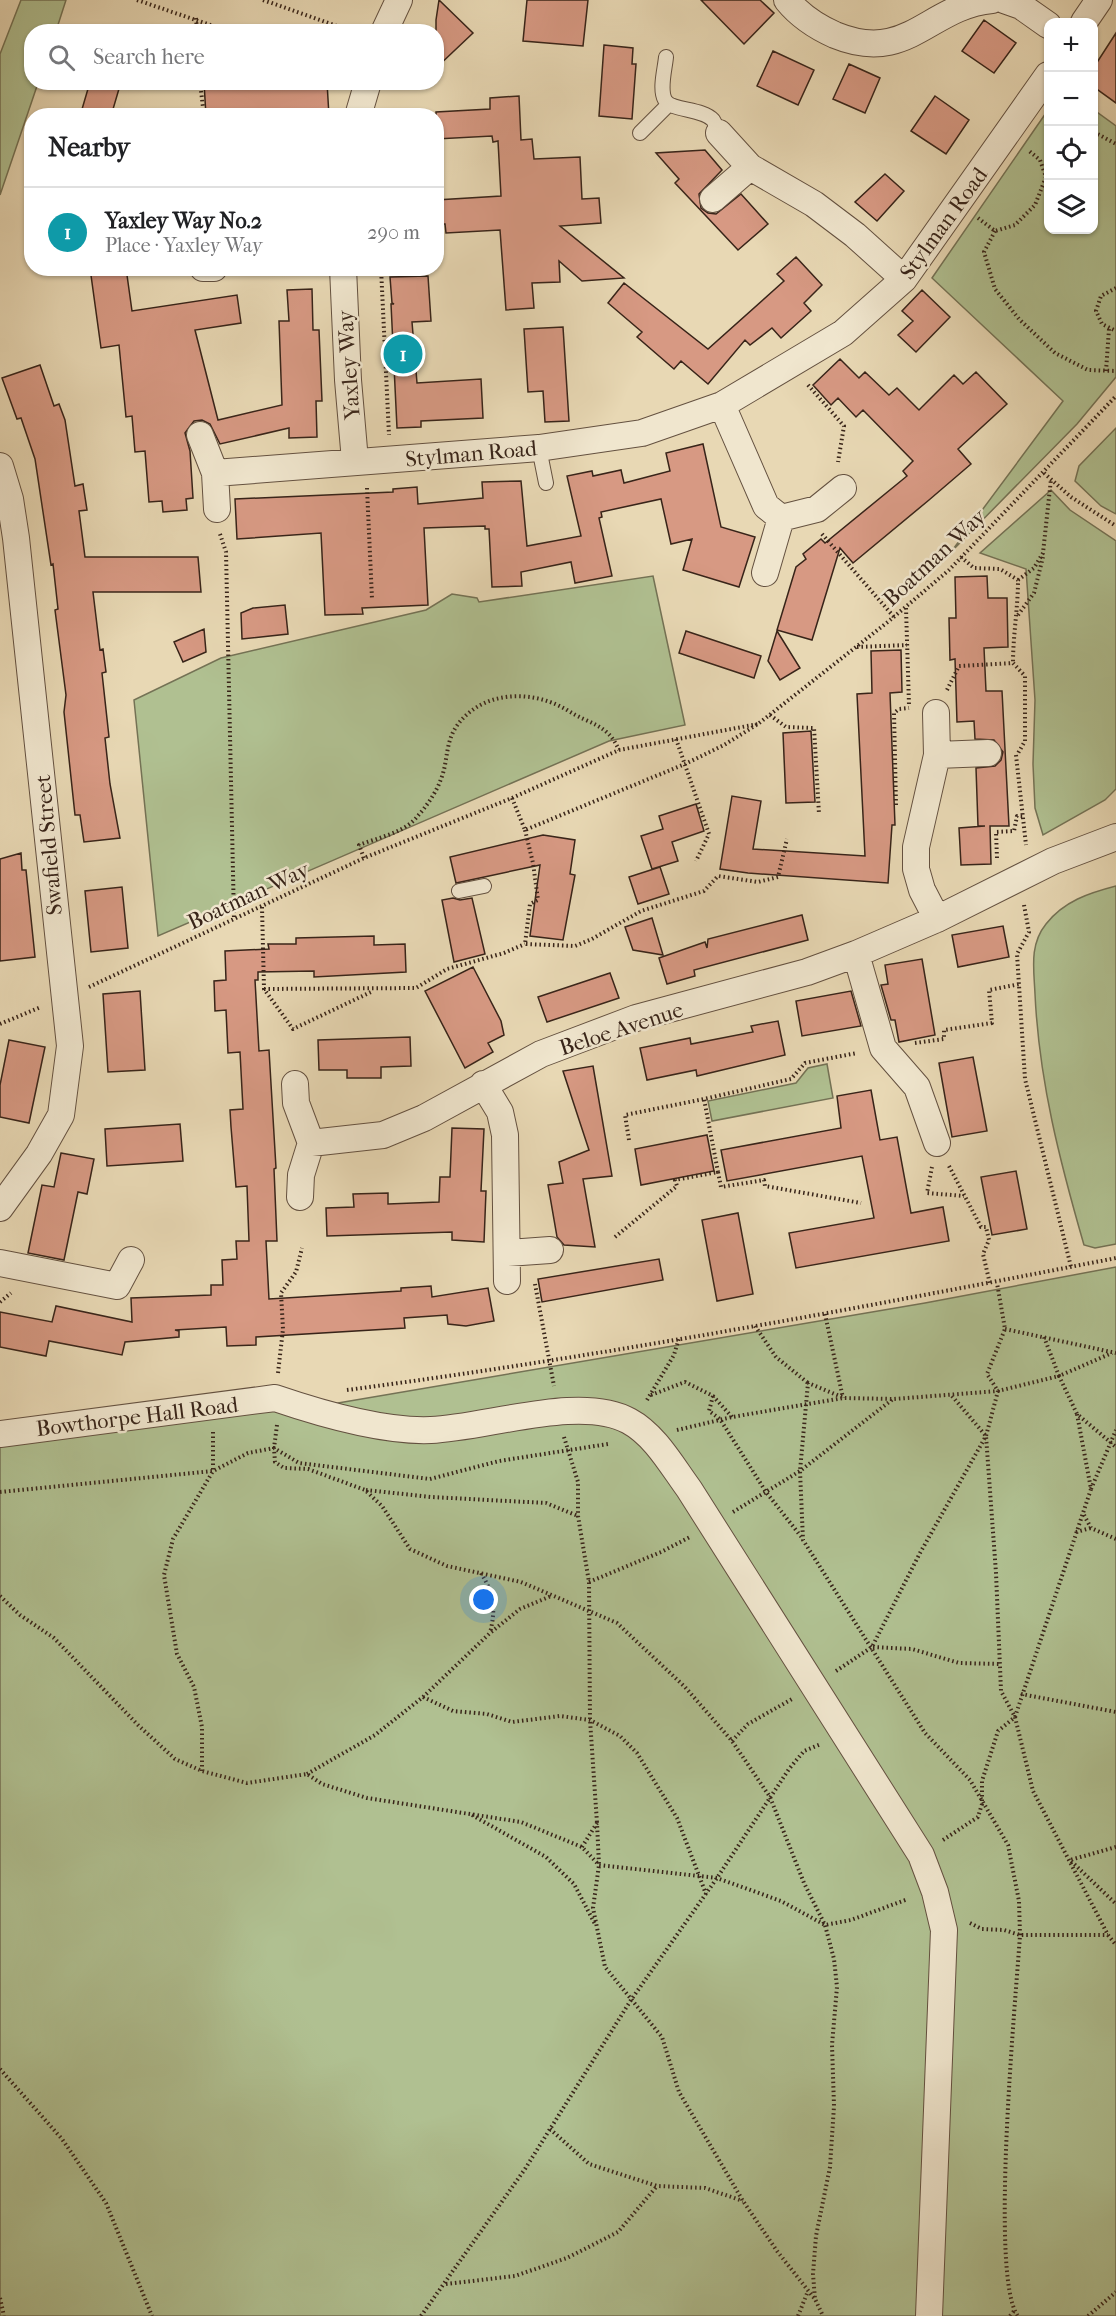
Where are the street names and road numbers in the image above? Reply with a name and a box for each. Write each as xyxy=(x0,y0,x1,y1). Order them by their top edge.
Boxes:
street label: Stylman Road xyxy=(895,162,994,285)
street label: Yaxley Way xyxy=(332,308,366,421)
street label: Stylman Road xyxy=(404,435,539,473)
street label: Boatman Way xyxy=(878,503,992,612)
street label: Swafield Street xyxy=(30,773,68,916)
street label: Boatman Way xyxy=(184,856,314,935)
street label: Beloe Avenue xyxy=(556,997,687,1061)
street label: Bowthorpe Hall Road xyxy=(35,1392,241,1442)

